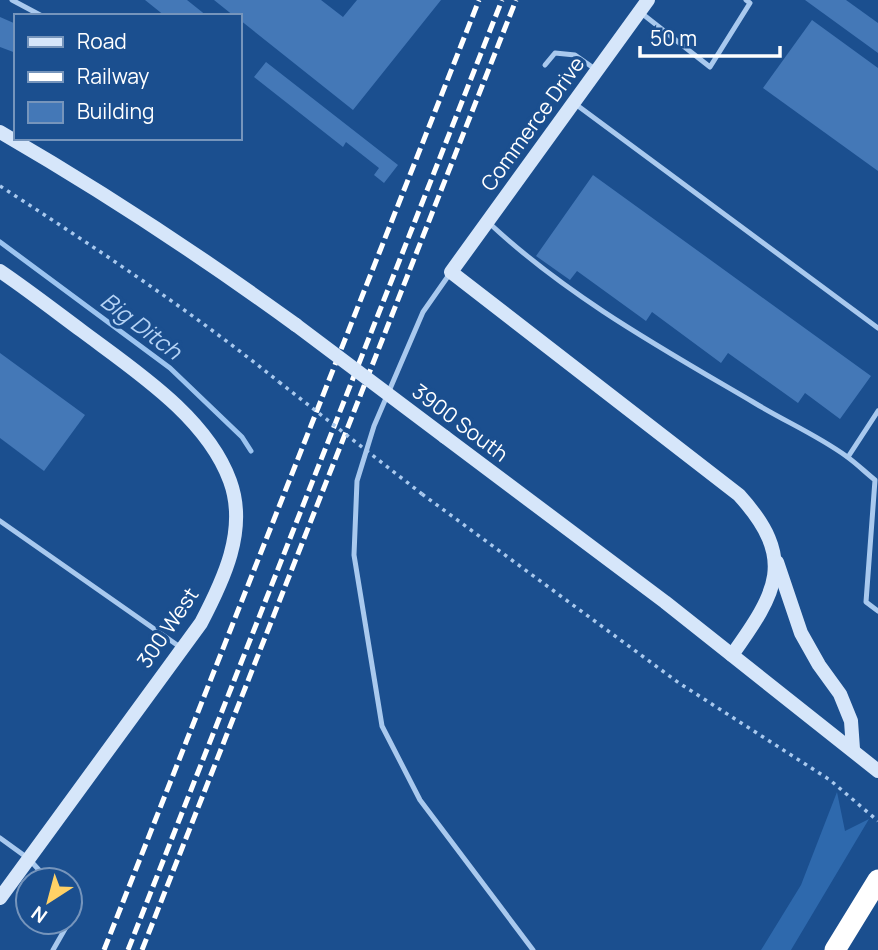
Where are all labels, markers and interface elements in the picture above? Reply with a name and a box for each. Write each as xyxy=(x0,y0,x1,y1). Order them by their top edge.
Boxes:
legend xyxy=(14,14,242,140)
scale bar xyxy=(640,14,780,58)
text: 50 m xyxy=(650,24,697,52)
text: Road xyxy=(77,27,127,55)
street label: Commerce Drive xyxy=(474,51,590,196)
text: Railway xyxy=(77,62,149,90)
text: Building xyxy=(77,97,154,125)
water label: Big Ditch xyxy=(95,284,190,367)
street label: 3900 South xyxy=(407,377,514,467)
street label: 300 West xyxy=(130,582,204,673)
north arrow xyxy=(14,866,84,936)
text: N xyxy=(26,900,52,929)

